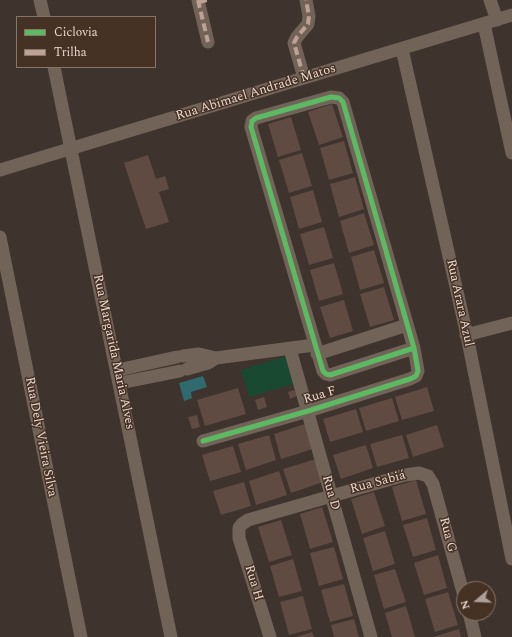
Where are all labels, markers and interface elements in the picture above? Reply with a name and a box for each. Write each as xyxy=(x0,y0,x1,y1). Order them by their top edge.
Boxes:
legend xyxy=(16,16,156,68)
text: Ciclovia xyxy=(54,23,98,42)
text: Trilha xyxy=(54,43,87,62)
street label: Rua Abimael Andrade Matos xyxy=(174,61,338,125)
street label: Rua Arara Azul xyxy=(442,258,476,348)
street label: Rua Margarida Maria Alves xyxy=(89,273,137,431)
street label: Rua Dely Vieira Silva xyxy=(21,376,59,498)
street label: Rua F xyxy=(302,384,338,408)
street label: Rua Sabiá xyxy=(349,468,407,498)
street label: Rua D xyxy=(318,474,342,512)
street label: Rua G xyxy=(435,516,459,554)
street label: Rua H xyxy=(240,563,266,603)
north arrow xyxy=(456,581,496,621)
text: N xyxy=(456,598,475,612)

